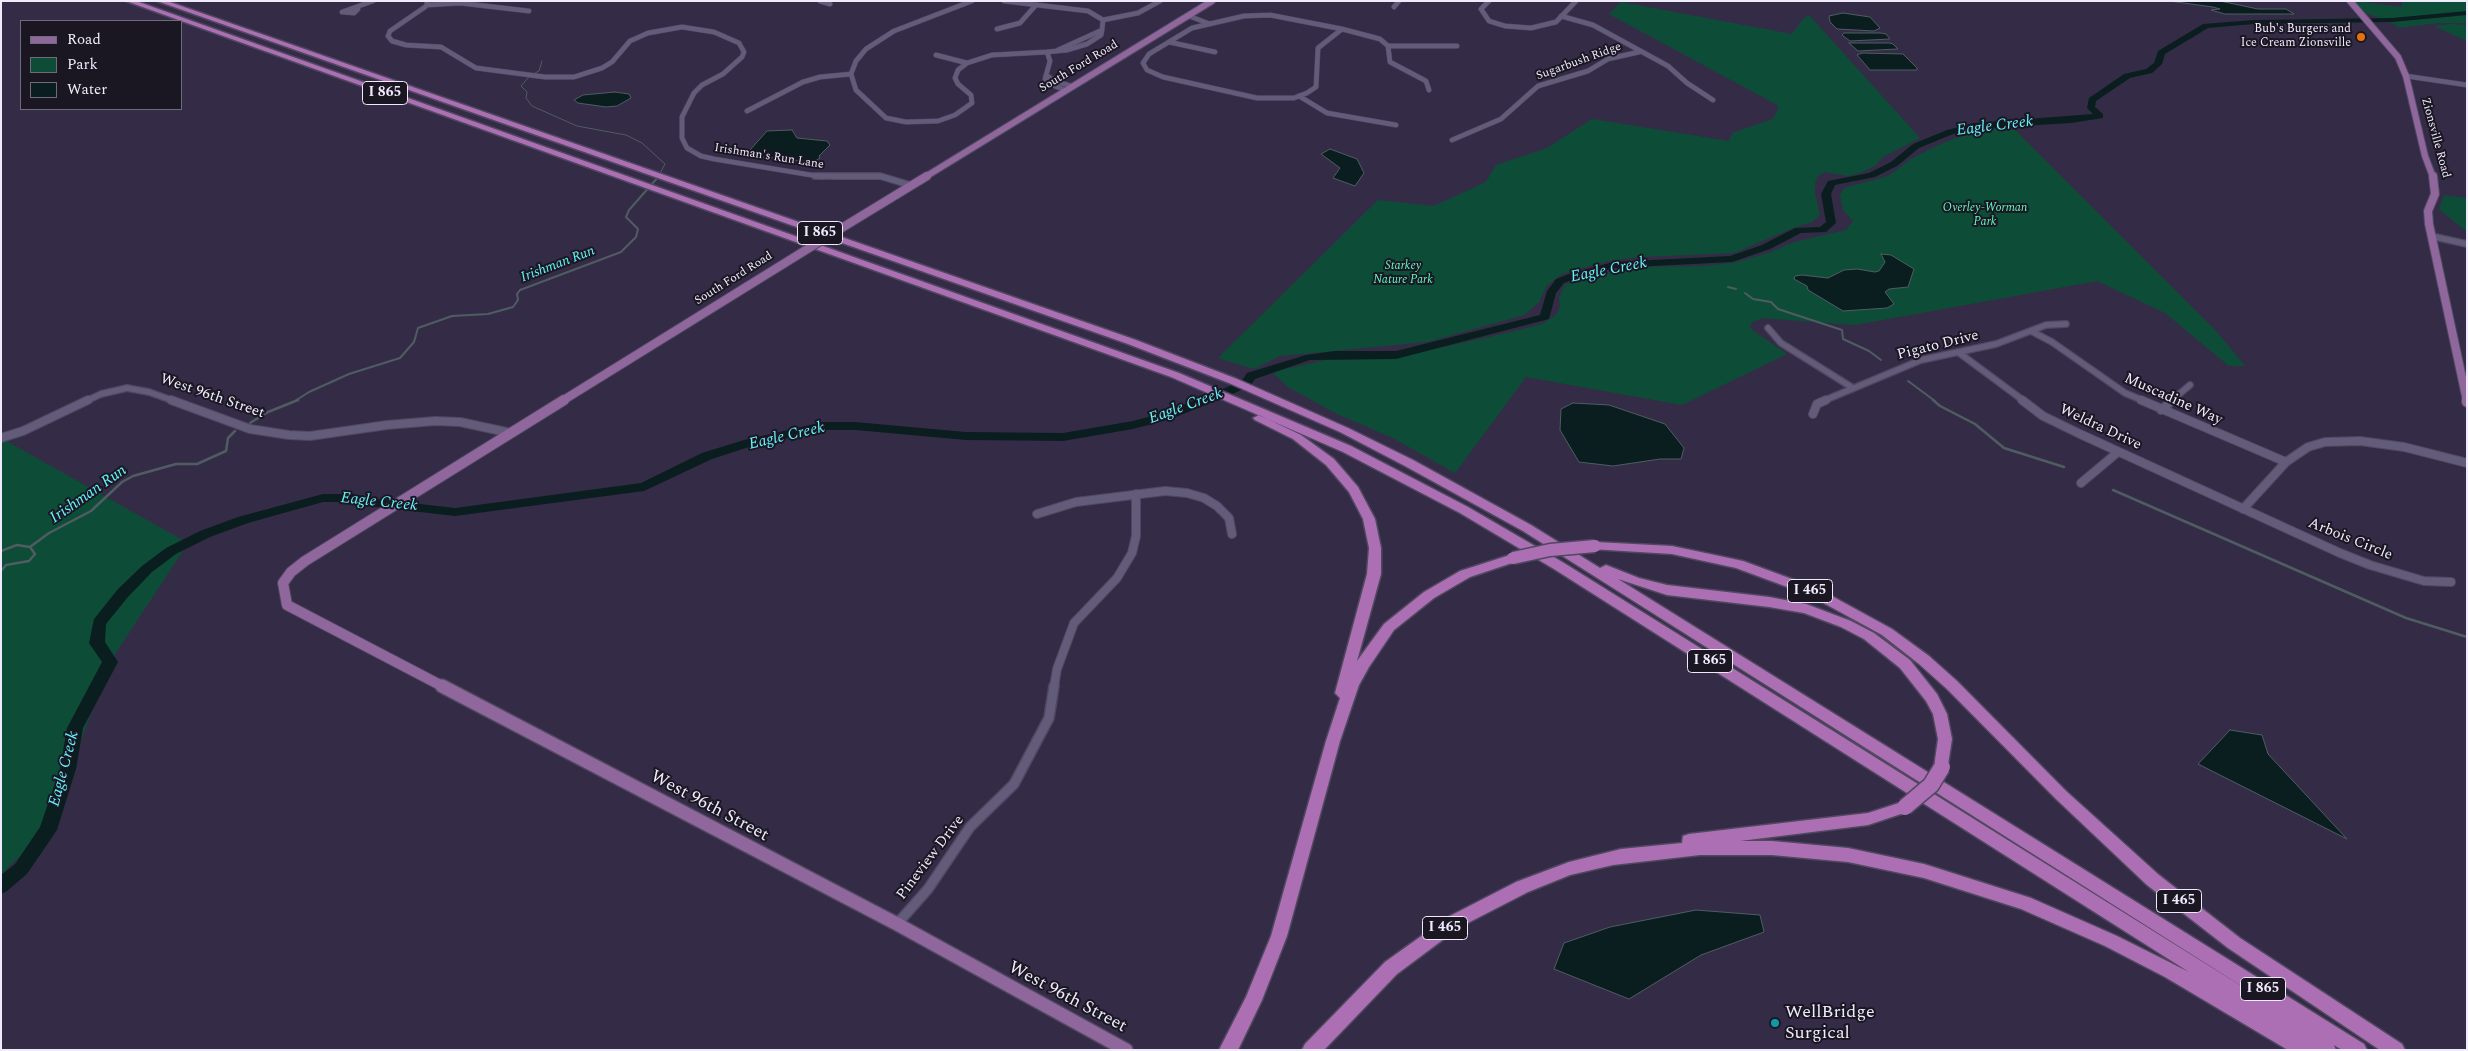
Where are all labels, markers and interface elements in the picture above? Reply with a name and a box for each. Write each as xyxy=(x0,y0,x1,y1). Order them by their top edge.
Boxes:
legend xyxy=(20,20,182,110)
place label: Bub's Burgers and Ice Cream Zionsville xyxy=(2241,23,2351,51)
text: Road xyxy=(67,28,101,51)
marker: Bub's Burgers and Ice Cream Zionsville xyxy=(2355,31,2367,43)
street label: South Ford Road xyxy=(1037,38,1121,96)
street label: Sugarbush Ridge xyxy=(1535,40,1623,84)
text: Park xyxy=(67,53,98,76)
text: Water xyxy=(67,78,107,101)
road number: I 865 xyxy=(362,82,408,105)
street label: Zionsville Road xyxy=(2417,96,2453,180)
water label: Eagle Creek xyxy=(1955,113,2035,141)
street label: Irishman's Run Lane xyxy=(713,141,825,173)
park label: Overley-Worman Park xyxy=(1943,202,2027,230)
road number: I 865 xyxy=(798,222,842,244)
water label: Irishman Run xyxy=(519,243,597,287)
street label: South Ford Road xyxy=(692,249,776,309)
water label: Eagle Creek xyxy=(1569,254,1649,288)
park label: Starkey Nature Park xyxy=(1373,260,1433,288)
street label: Pigato Drive xyxy=(1895,327,1981,365)
street label: Muscadine Way xyxy=(2121,370,2225,430)
street label: West 96th Street xyxy=(157,371,267,423)
water label: Eagle Creek xyxy=(1146,385,1226,429)
street label: Weldra Drive xyxy=(2056,401,2144,455)
water label: Eagle Creek xyxy=(747,419,827,455)
water label: Irishman Run xyxy=(47,462,131,528)
water label: Eagle Creek xyxy=(340,489,418,517)
street label: Arbois Circle xyxy=(2305,515,2395,565)
road number: I 465 xyxy=(1788,580,1832,602)
road number: I 865 xyxy=(1688,649,1732,672)
water label: Eagle Creek xyxy=(46,729,84,809)
street label: West 96th Street xyxy=(646,767,772,847)
street label: Pineview Drive xyxy=(893,812,969,904)
road number: I 465 xyxy=(2156,889,2202,912)
road number: I 465 xyxy=(1422,916,1468,940)
street label: West 96th Street xyxy=(1004,958,1130,1038)
road number: I 865 xyxy=(2240,978,2286,1001)
place label: WellBridge Surgical xyxy=(1785,1002,1875,1044)
marker: WellBridge Surgical xyxy=(1769,1017,1781,1029)

